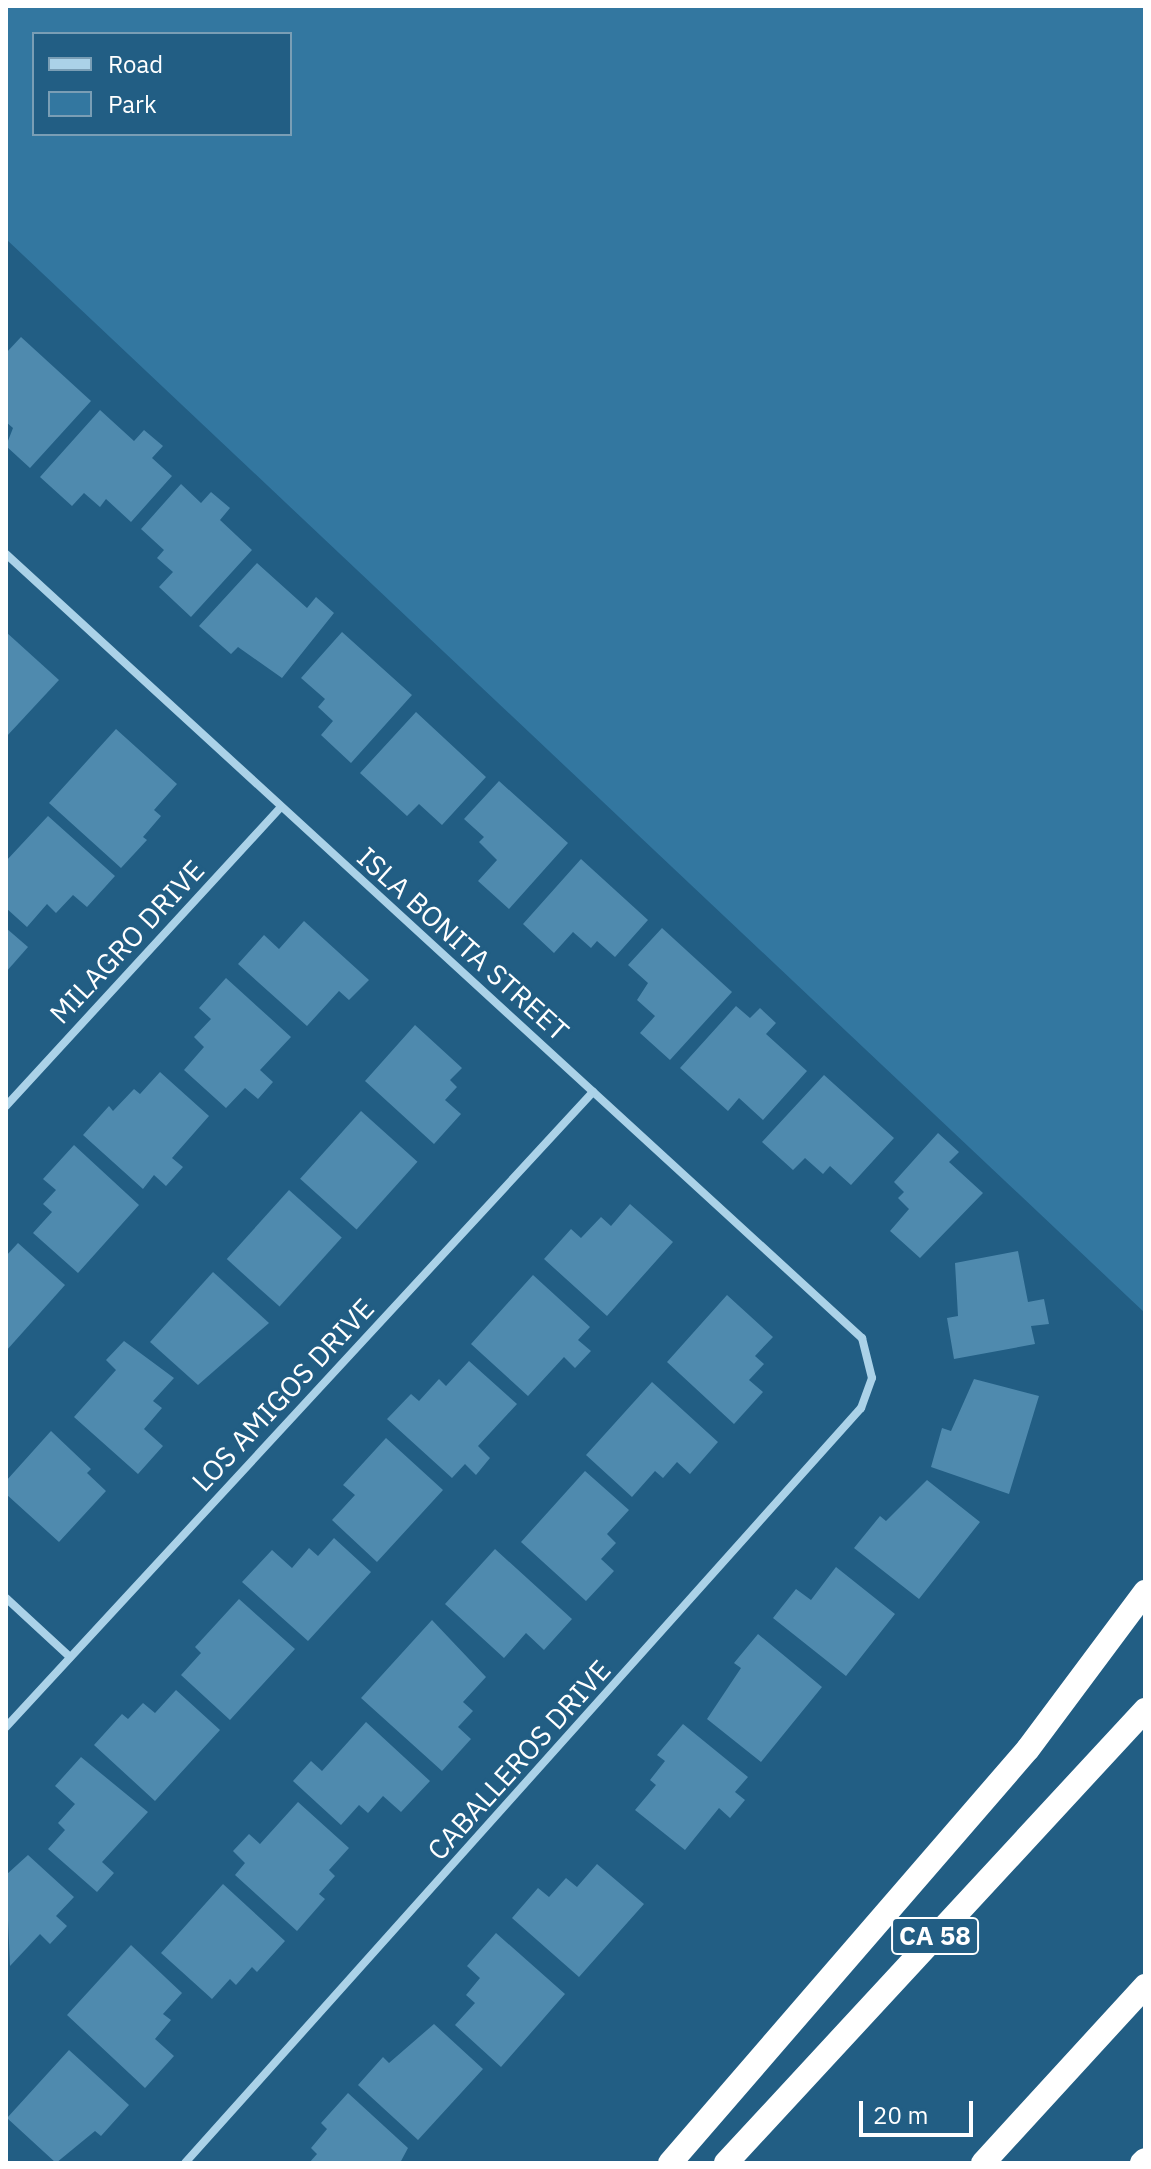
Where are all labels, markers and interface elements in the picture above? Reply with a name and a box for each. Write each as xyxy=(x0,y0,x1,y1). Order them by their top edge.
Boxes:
legend xyxy=(32,32,292,136)
text: Road xyxy=(108,48,163,80)
text: Park xyxy=(108,88,157,120)
street label: ISLA BONITA STREET xyxy=(350,840,576,1048)
street label: MILAGRO DRIVE xyxy=(43,853,211,1031)
street label: LOS AMIGOS DRIVE xyxy=(185,1292,381,1498)
street label: CABALLEROS DRIVE xyxy=(420,1653,618,1867)
road number: CA 58 xyxy=(891,1914,979,1958)
scale bar xyxy=(863,2085,977,2135)
text: 20 m xyxy=(873,2099,928,2131)

